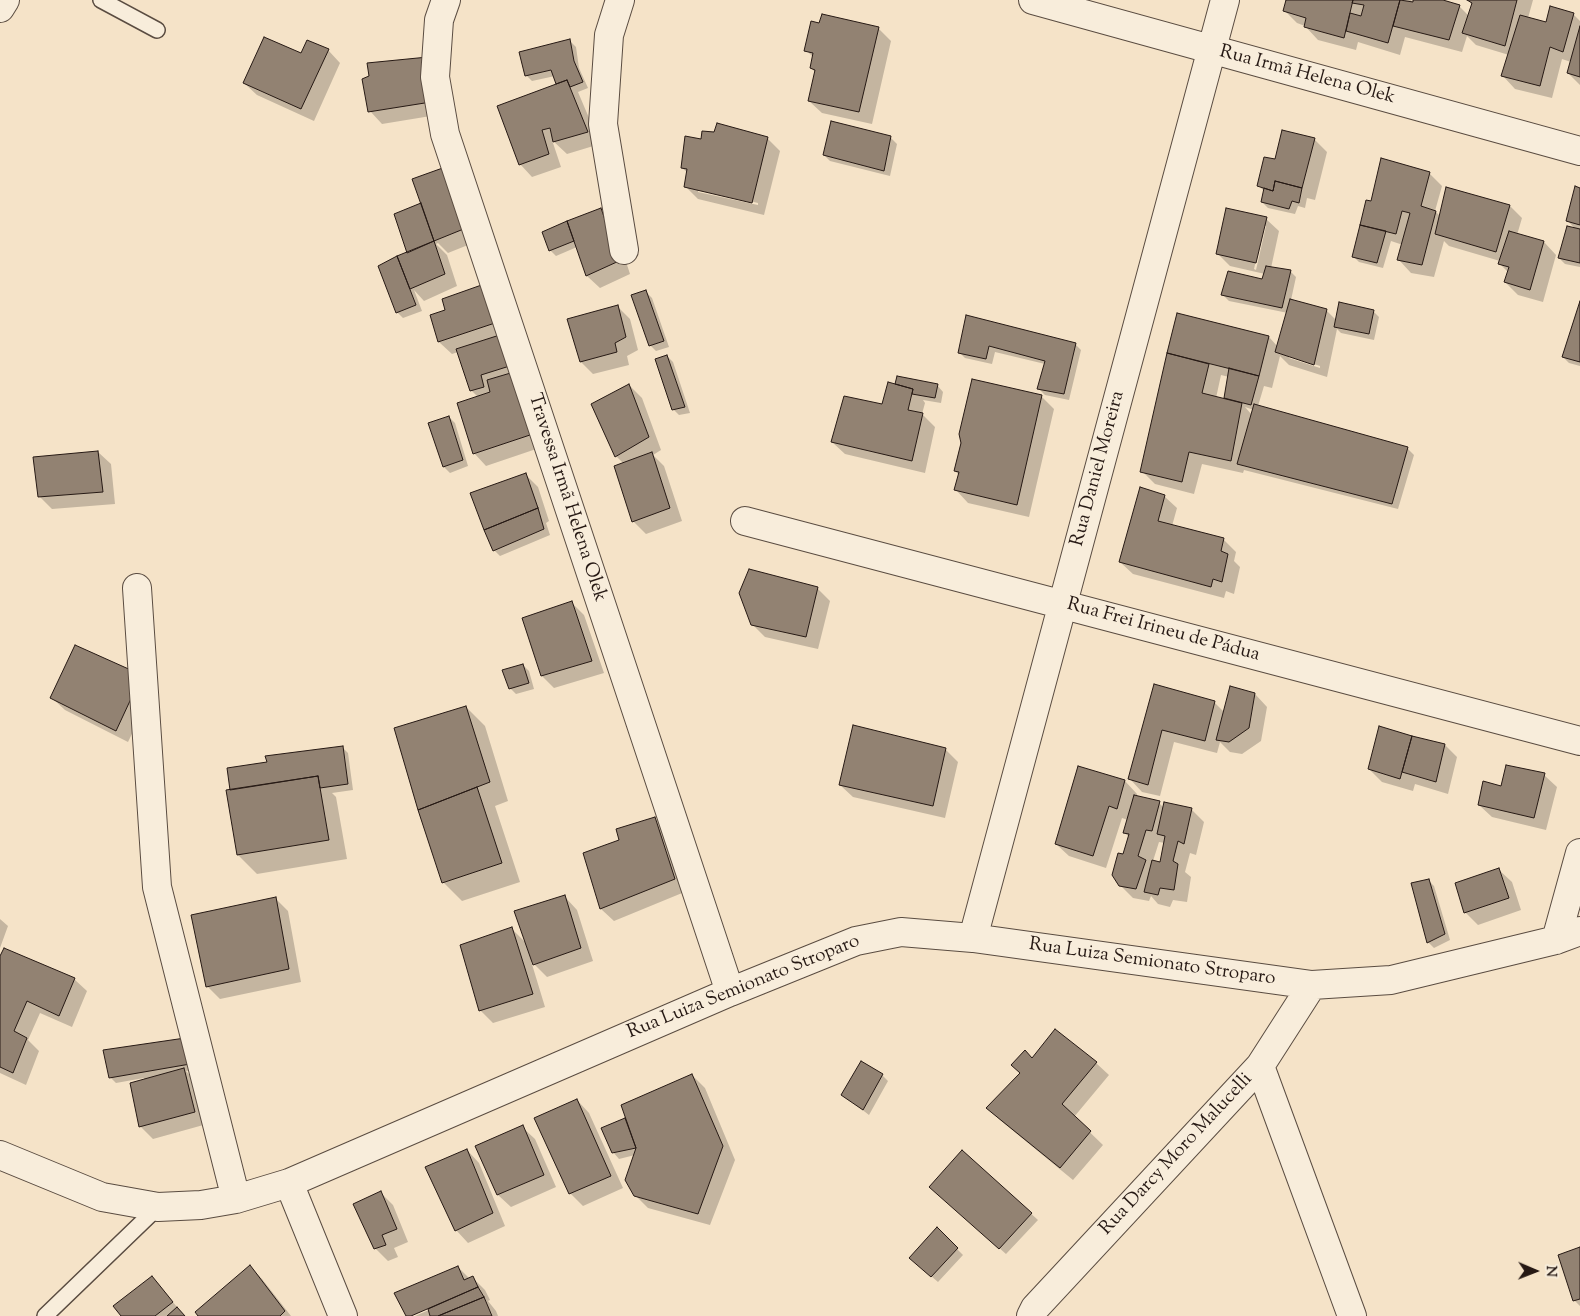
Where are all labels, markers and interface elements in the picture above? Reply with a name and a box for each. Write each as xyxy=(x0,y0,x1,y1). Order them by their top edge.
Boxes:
street label: Rua Irmã Helena Olek xyxy=(1217,42,1397,110)
street label: Rua Daniel Moreira xyxy=(1067,389,1131,549)
street label: Travessa Irmã Helena Olek xyxy=(522,391,610,605)
street label: Rua Frei Irineu de Pádua xyxy=(1064,594,1262,668)
street label: Rua Luiza Semionato Stroparo xyxy=(624,931,864,1045)
street label: Rua Luiza Semionato Stroparo xyxy=(1027,934,1277,992)
street label: Rua Darcy Moro Malucelli xyxy=(1096,1069,1258,1241)
north arrow xyxy=(1510,1246,1560,1296)
text: N xyxy=(1540,1265,1560,1277)

